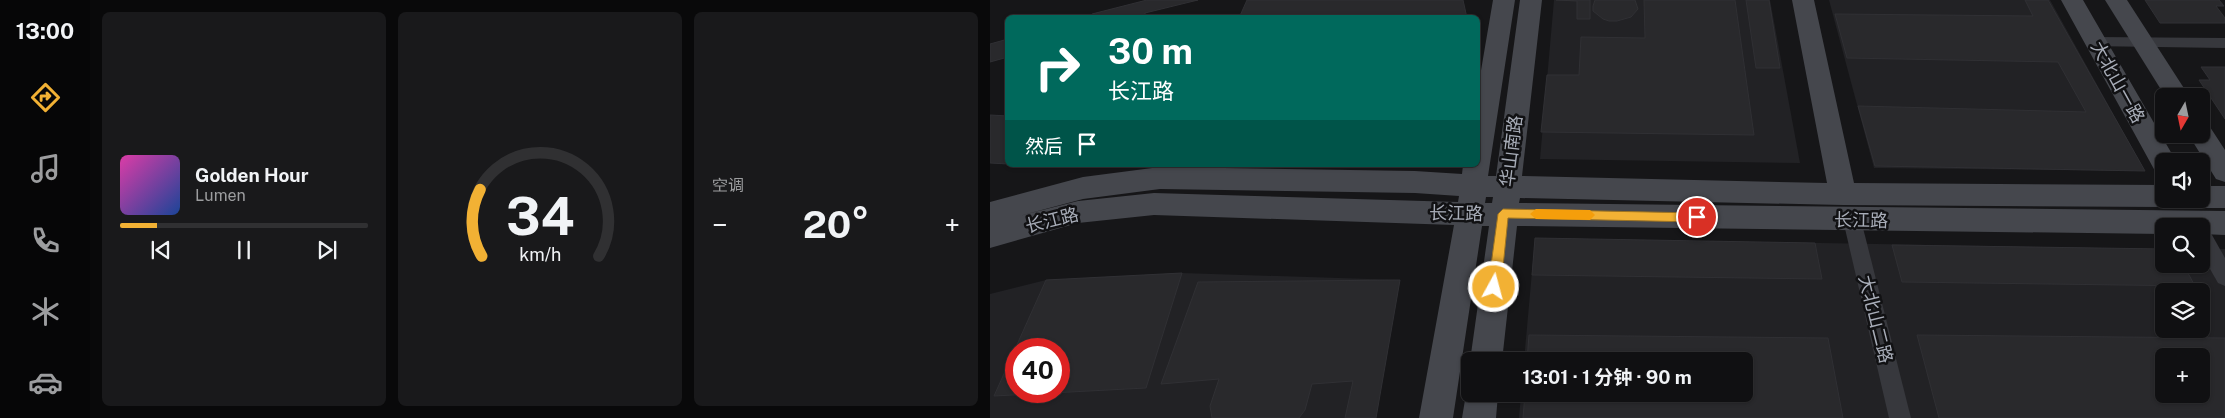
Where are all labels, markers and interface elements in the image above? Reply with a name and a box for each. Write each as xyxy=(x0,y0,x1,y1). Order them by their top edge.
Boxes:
text: 13:00 xyxy=(16,18,74,44)
text: 30 m xyxy=(1108,31,1193,72)
icon: right xyxy=(1025,35,1090,100)
street label: 大北山一路 xyxy=(2087,38,2149,126)
text: 长江路 xyxy=(1108,78,1174,104)
icon: directions xyxy=(28,80,63,115)
north arrow xyxy=(2155,88,2210,142)
map controls xyxy=(2155,88,2210,403)
street label: 华山南路 xyxy=(1496,114,1526,188)
icon: arrive xyxy=(1073,130,1101,158)
text: 然后 xyxy=(1025,135,1063,157)
icon: music xyxy=(28,151,63,186)
button: sound xyxy=(2155,153,2210,208)
text: Golden Hour xyxy=(195,164,309,186)
text: 空调 xyxy=(712,176,744,195)
text: Lumen xyxy=(195,186,246,205)
text: 34 xyxy=(506,186,574,247)
pin xyxy=(1676,196,1718,238)
text: 20° xyxy=(803,202,869,247)
street label: 长江路 xyxy=(1429,202,1483,224)
street label: 长江路 xyxy=(1023,203,1081,237)
icon: arrive xyxy=(1683,203,1711,231)
text: − xyxy=(712,208,728,241)
text: + xyxy=(944,208,960,241)
street label: 长江路 xyxy=(1834,209,1888,231)
button: search xyxy=(2155,218,2210,273)
icon: phone xyxy=(28,223,63,258)
icon: previous xyxy=(147,236,175,264)
icon: pause xyxy=(230,236,258,264)
icon: next xyxy=(313,236,341,264)
text: km/h xyxy=(519,244,561,265)
position arrow xyxy=(1467,260,1519,312)
street label: 大北山二路 xyxy=(1855,273,1897,365)
button: layers xyxy=(2155,283,2210,338)
icon: climate xyxy=(28,294,63,329)
speed limit sign: 40 xyxy=(1005,338,1070,403)
button: + xyxy=(2155,348,2210,403)
icon: car xyxy=(28,365,63,400)
text: 13:01 · 1 分钟 · 90 m xyxy=(1522,366,1692,388)

